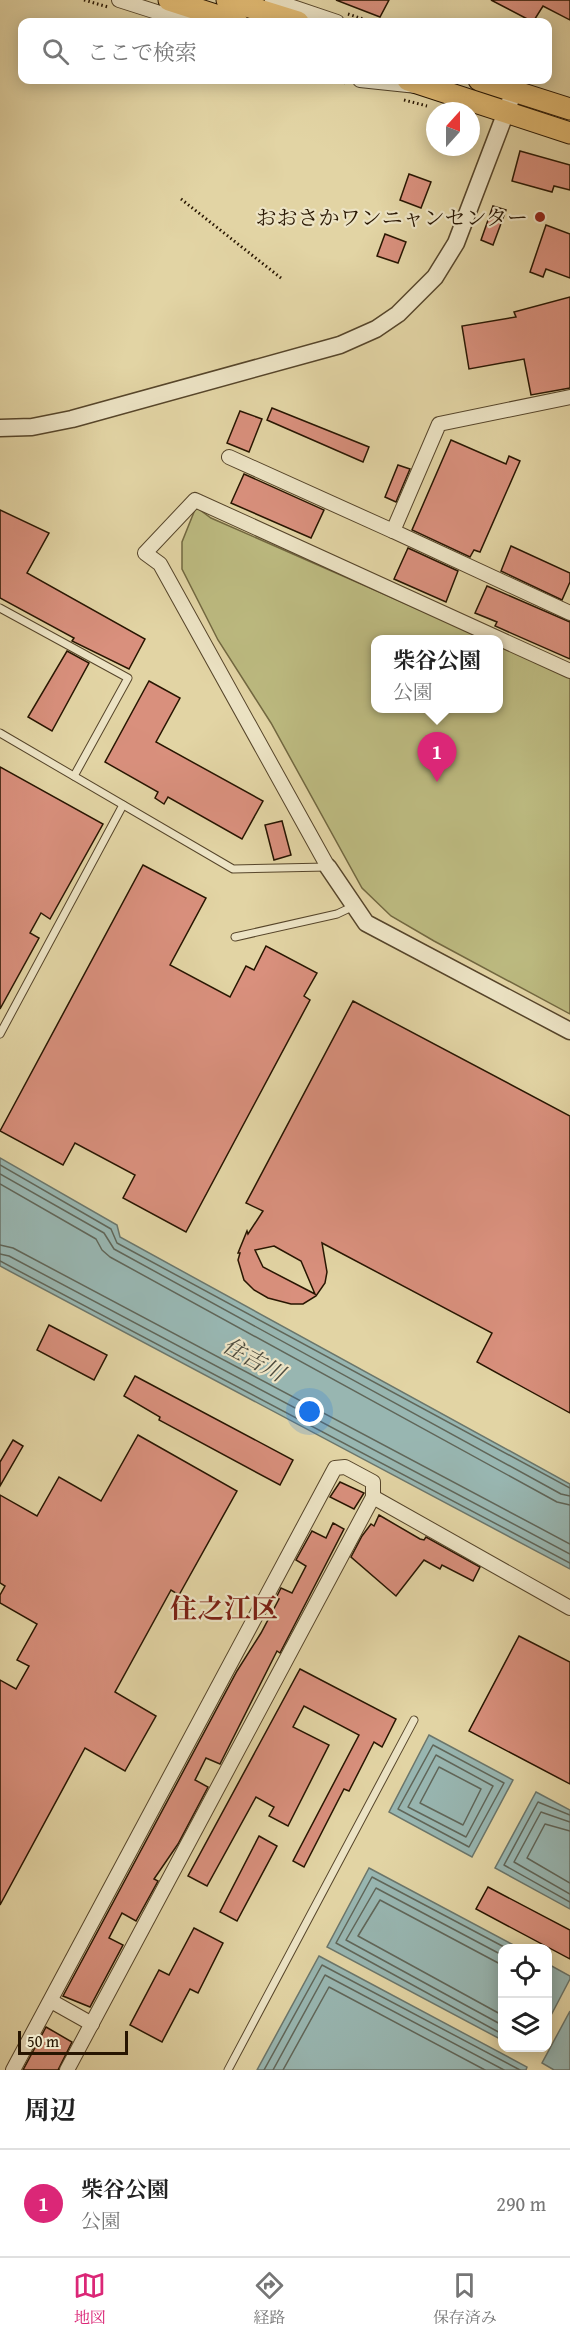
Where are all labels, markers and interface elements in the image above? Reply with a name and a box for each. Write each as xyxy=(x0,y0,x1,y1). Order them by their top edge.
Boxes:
search box xyxy=(18,18,552,84)
icon: search xyxy=(39,35,72,68)
text: ここで検索 xyxy=(87,36,197,68)
north arrow xyxy=(426,102,480,156)
place label: おおさかワンニャンセンター xyxy=(256,202,528,233)
marker: おおさかワンニャンセンター xyxy=(533,210,547,224)
popup xyxy=(371,635,503,713)
text: 柴谷公園 xyxy=(393,644,481,676)
text: 公園 xyxy=(393,677,433,706)
pin: 1 xyxy=(418,732,456,782)
water label: 住吉川 xyxy=(217,1329,292,1390)
your location xyxy=(295,1397,324,1426)
district label: 住之江区 xyxy=(170,1588,278,1628)
map controls xyxy=(498,1944,552,2052)
button: locate xyxy=(498,1944,552,1998)
button: layers xyxy=(498,1998,552,2052)
scale bar xyxy=(18,2028,128,2056)
text: 50 m xyxy=(27,2029,59,2053)
text: 周辺 xyxy=(24,2090,76,2129)
text: 柴谷公園 xyxy=(81,2173,169,2205)
text: 1 xyxy=(38,2189,49,2218)
text: 290 m xyxy=(496,2189,546,2218)
text: 公園 xyxy=(81,2206,121,2235)
tab: 地図 xyxy=(73,2269,106,2329)
tab: 経路 xyxy=(253,2269,286,2329)
tab: 保存済み xyxy=(433,2269,497,2329)

